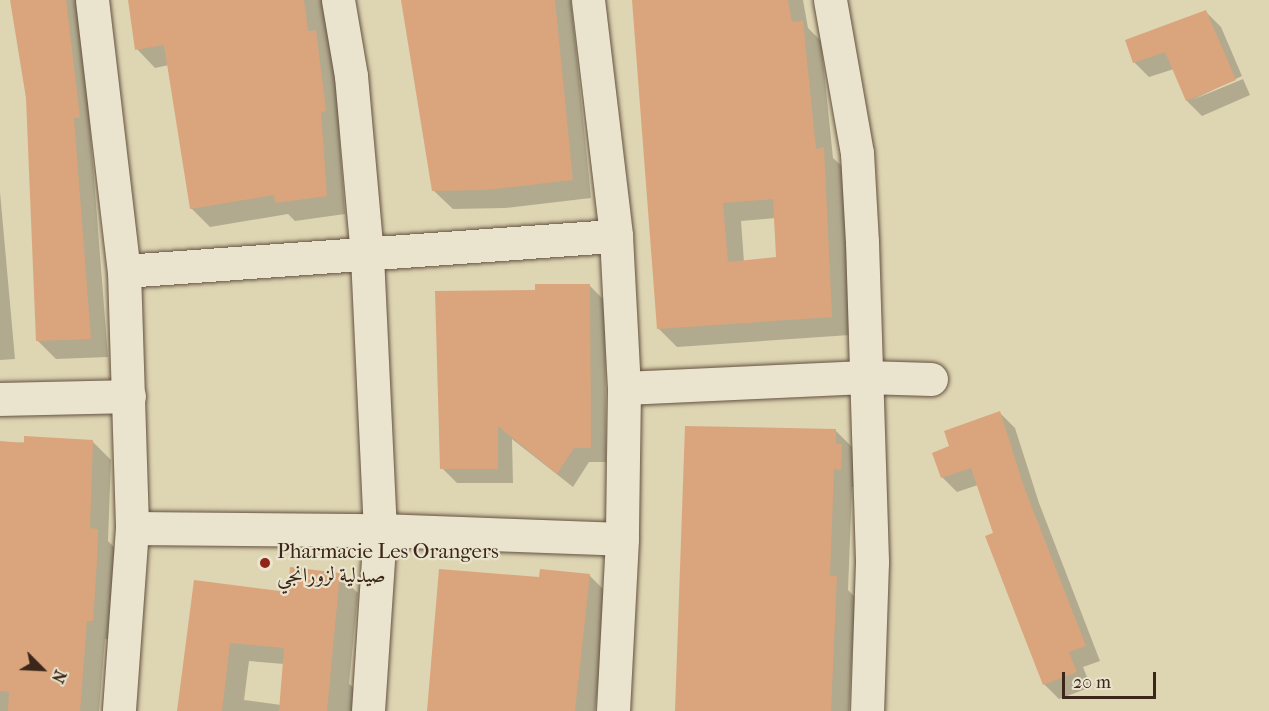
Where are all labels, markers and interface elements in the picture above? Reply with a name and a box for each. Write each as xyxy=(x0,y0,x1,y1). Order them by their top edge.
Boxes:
place label: Pharmacie Les Orangers صيدلية لزورانجي xyxy=(277,538,499,588)
marker: Pharmacie Les Orangers صيدلية لزورانجي xyxy=(258,556,272,570)
north arrow xyxy=(12,639,72,699)
scale bar xyxy=(1065,660,1160,698)
text: N xyxy=(48,667,70,686)
text: 20 m xyxy=(1073,672,1111,693)

